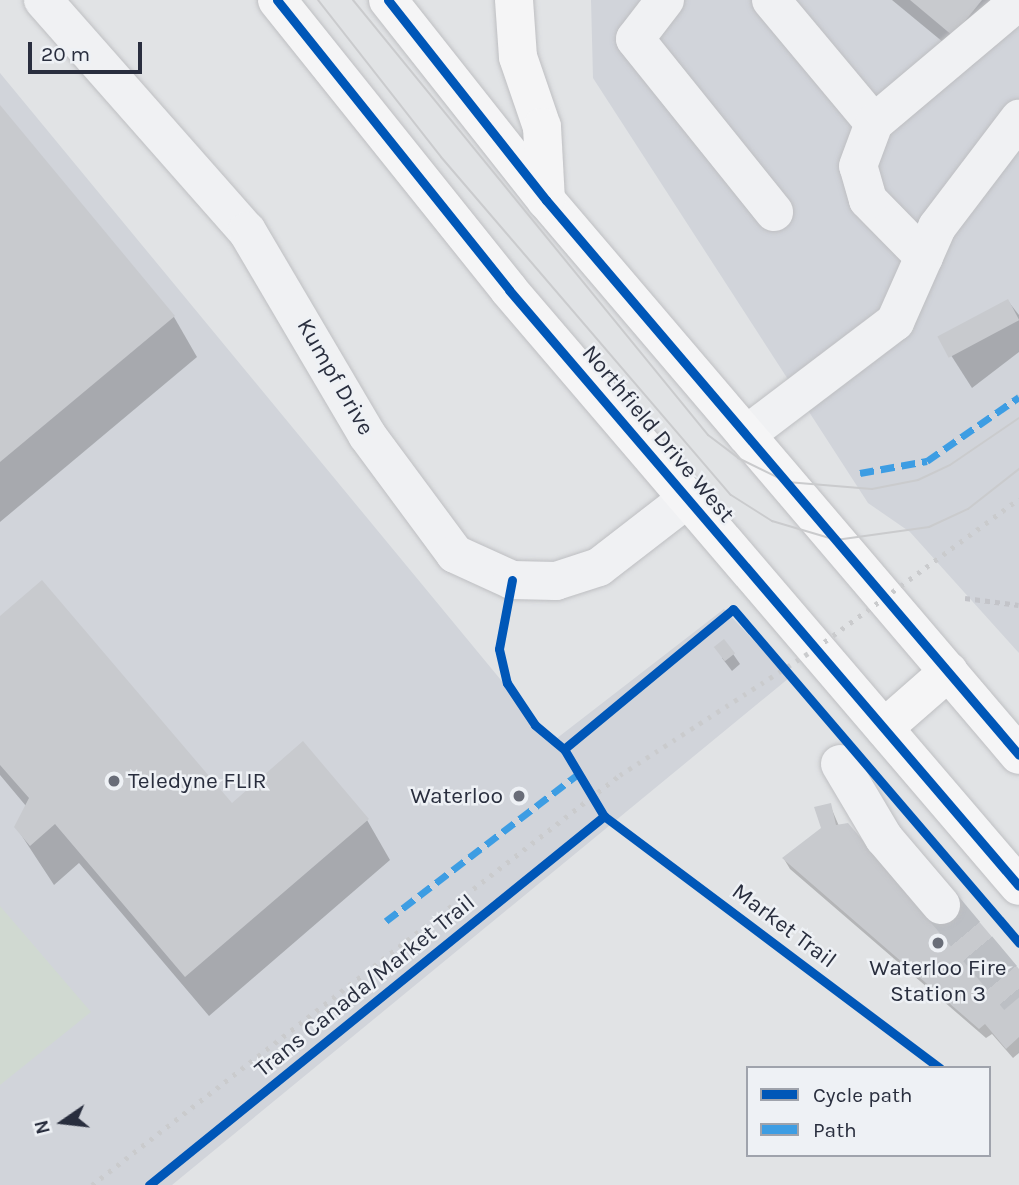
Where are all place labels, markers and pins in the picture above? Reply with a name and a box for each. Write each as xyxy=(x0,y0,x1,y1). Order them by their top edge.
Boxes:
place label: Teledyne FLIR xyxy=(128,767,267,795)
marker: Teledyne FLIR xyxy=(106,773,122,789)
place label: Waterloo xyxy=(410,782,503,810)
marker: Waterloo xyxy=(509,786,529,806)
marker: Waterloo Fire Station 3 xyxy=(930,935,946,951)
place label: Waterloo Fire Station 3 xyxy=(869,954,1007,1008)

